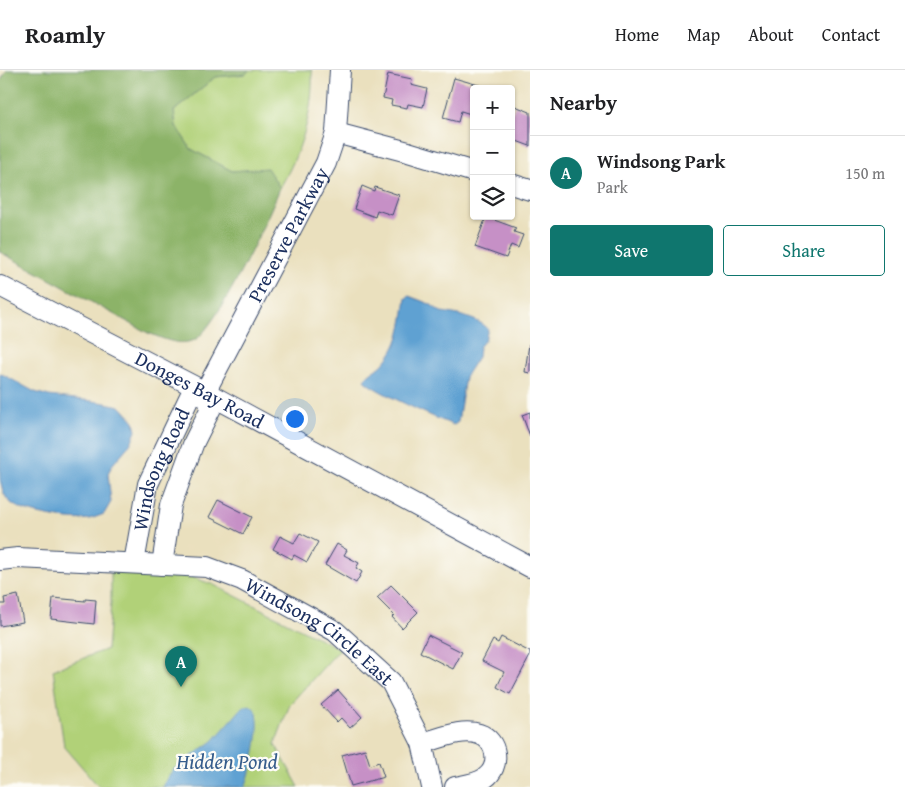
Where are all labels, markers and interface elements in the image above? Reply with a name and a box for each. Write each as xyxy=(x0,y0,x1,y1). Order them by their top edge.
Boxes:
text: Roamly xyxy=(25,17,105,52)
text: Home xyxy=(615,21,659,48)
text: Map xyxy=(687,21,720,48)
text: About xyxy=(748,21,794,48)
text: Contact xyxy=(822,21,880,48)
map controls xyxy=(470,85,515,220)
button: + xyxy=(470,85,515,130)
text: Nearby xyxy=(550,87,617,118)
button: − xyxy=(470,130,515,175)
text: Windsong Park xyxy=(597,147,725,175)
text: A xyxy=(561,161,571,185)
text: 150 m xyxy=(845,161,885,185)
street label: Preserve Parkway xyxy=(240,162,335,307)
button: layers xyxy=(470,175,515,220)
text: Park xyxy=(597,175,628,199)
button: Save xyxy=(550,225,713,276)
button: Share xyxy=(723,225,885,276)
street label: Donges Bay Road xyxy=(130,343,270,435)
street label: Windsong Road xyxy=(125,402,196,533)
your location xyxy=(282,406,308,432)
street label: Windsong Circle East xyxy=(240,570,401,692)
pin: A xyxy=(165,646,197,687)
water label: Hidden Pond xyxy=(175,746,278,777)

